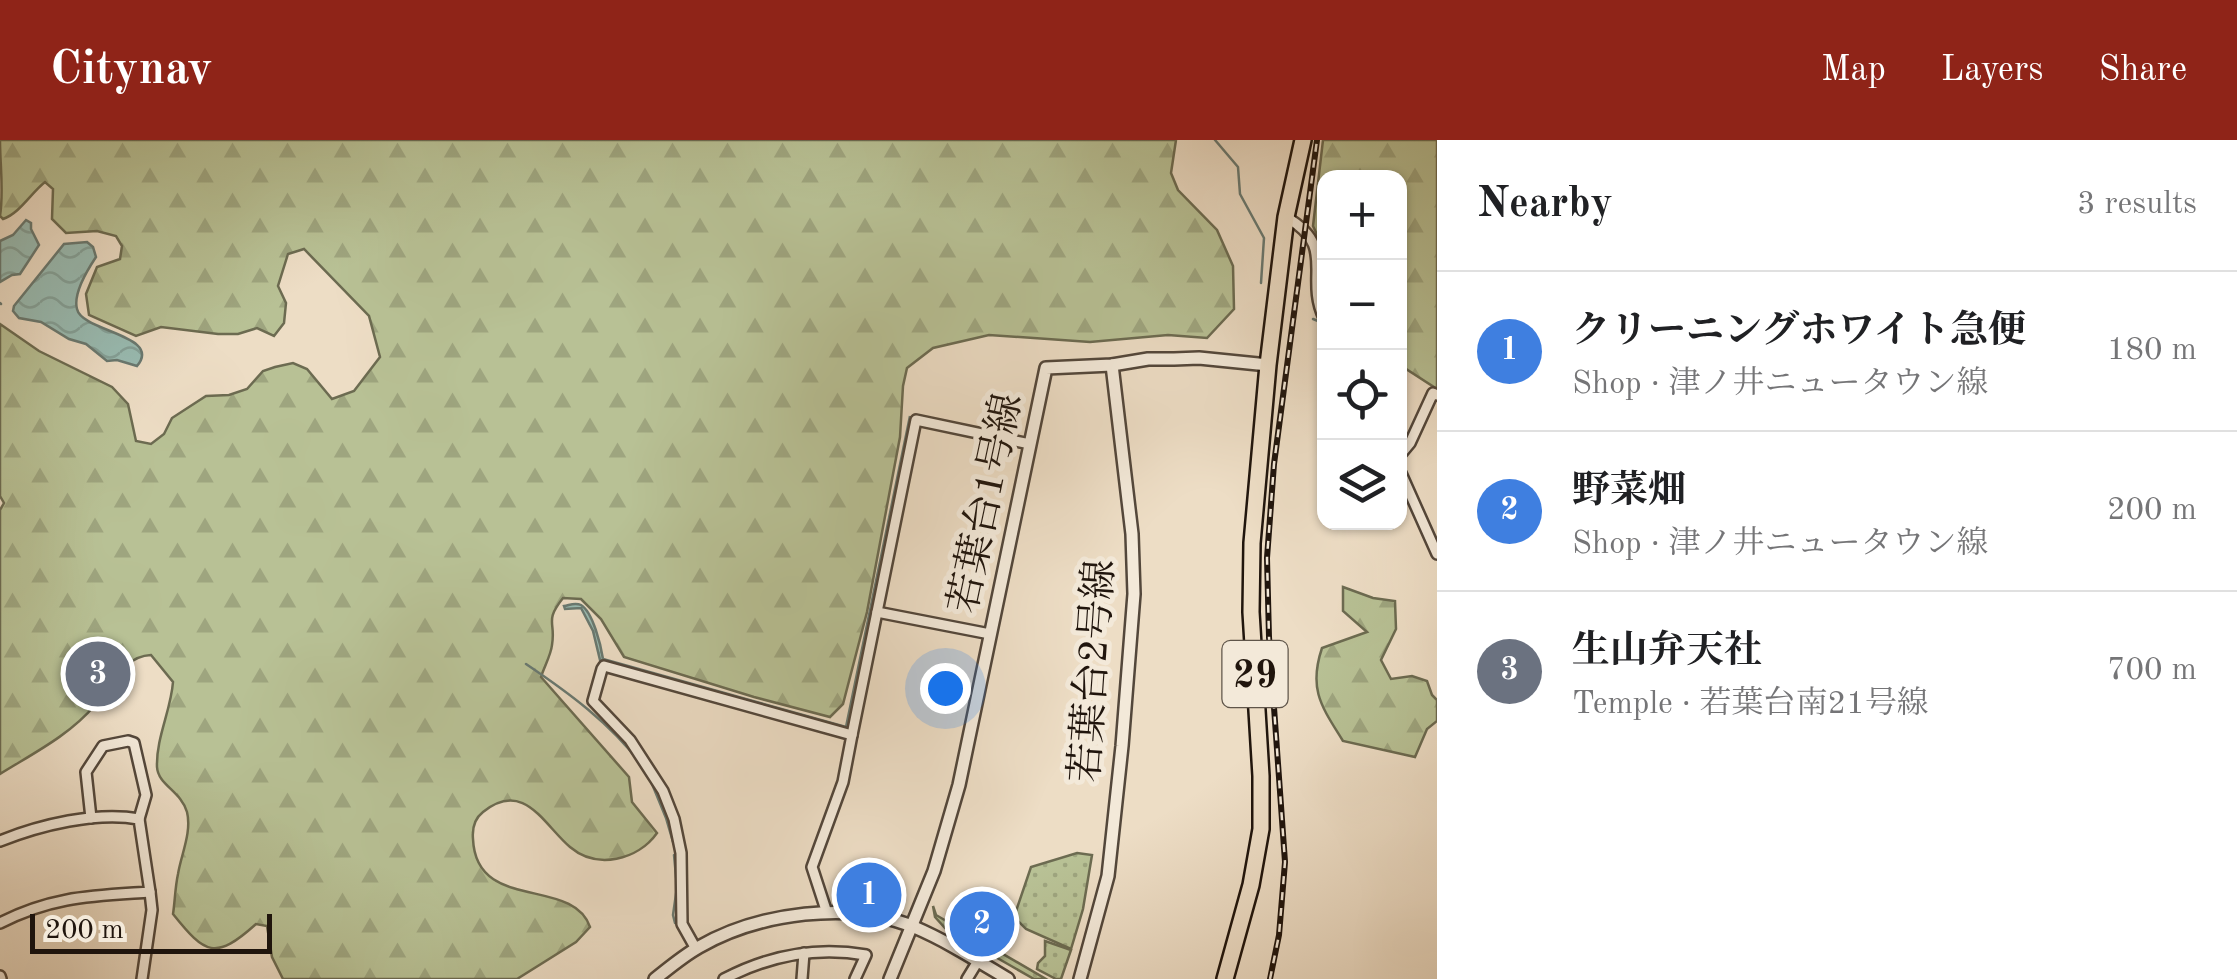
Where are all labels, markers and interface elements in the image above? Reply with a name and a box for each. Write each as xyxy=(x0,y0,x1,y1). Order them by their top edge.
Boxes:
text: Citynav xyxy=(50,46,213,94)
text: Map xyxy=(1821,53,1886,88)
text: Layers xyxy=(1941,53,2044,88)
text: Share xyxy=(2099,53,2187,88)
map controls xyxy=(1317,170,1407,530)
button: + xyxy=(1317,170,1407,260)
text: Nearby xyxy=(1477,184,1613,226)
text: 3 results xyxy=(2077,189,2197,221)
button: − xyxy=(1317,260,1407,350)
text: クリーニングホワイト急便 xyxy=(1572,313,2026,351)
text: 1 xyxy=(1500,335,1519,367)
text: 180 m xyxy=(2107,335,2197,367)
button: locate xyxy=(1317,350,1407,440)
text: Shop · 津ノ井ニュータウン線 xyxy=(1572,369,1989,401)
street label: 若葉台1号線 xyxy=(941,390,1031,617)
button: layers xyxy=(1317,440,1407,530)
text: 野菜畑 xyxy=(1572,473,1686,511)
text: 2 xyxy=(1500,495,1519,527)
text: 200 m xyxy=(2107,495,2197,527)
text: Shop · 津ノ井ニュータウン線 xyxy=(1572,529,1989,561)
street label: 若葉台2号線 xyxy=(1063,558,1123,784)
text: 生山弁天社 xyxy=(1572,633,1762,671)
pin: 3 xyxy=(66,636,130,712)
road number: 29 xyxy=(1222,641,1288,707)
text: 3 xyxy=(1500,655,1519,687)
text: 700 m xyxy=(2107,655,2197,687)
your location xyxy=(920,663,971,714)
text: Temple · 若葉台南21号線 xyxy=(1572,689,1929,721)
pin: 1 xyxy=(836,858,902,932)
pin: 2 xyxy=(950,886,1014,962)
scale bar xyxy=(30,909,272,954)
text: 200 m xyxy=(45,917,124,945)

